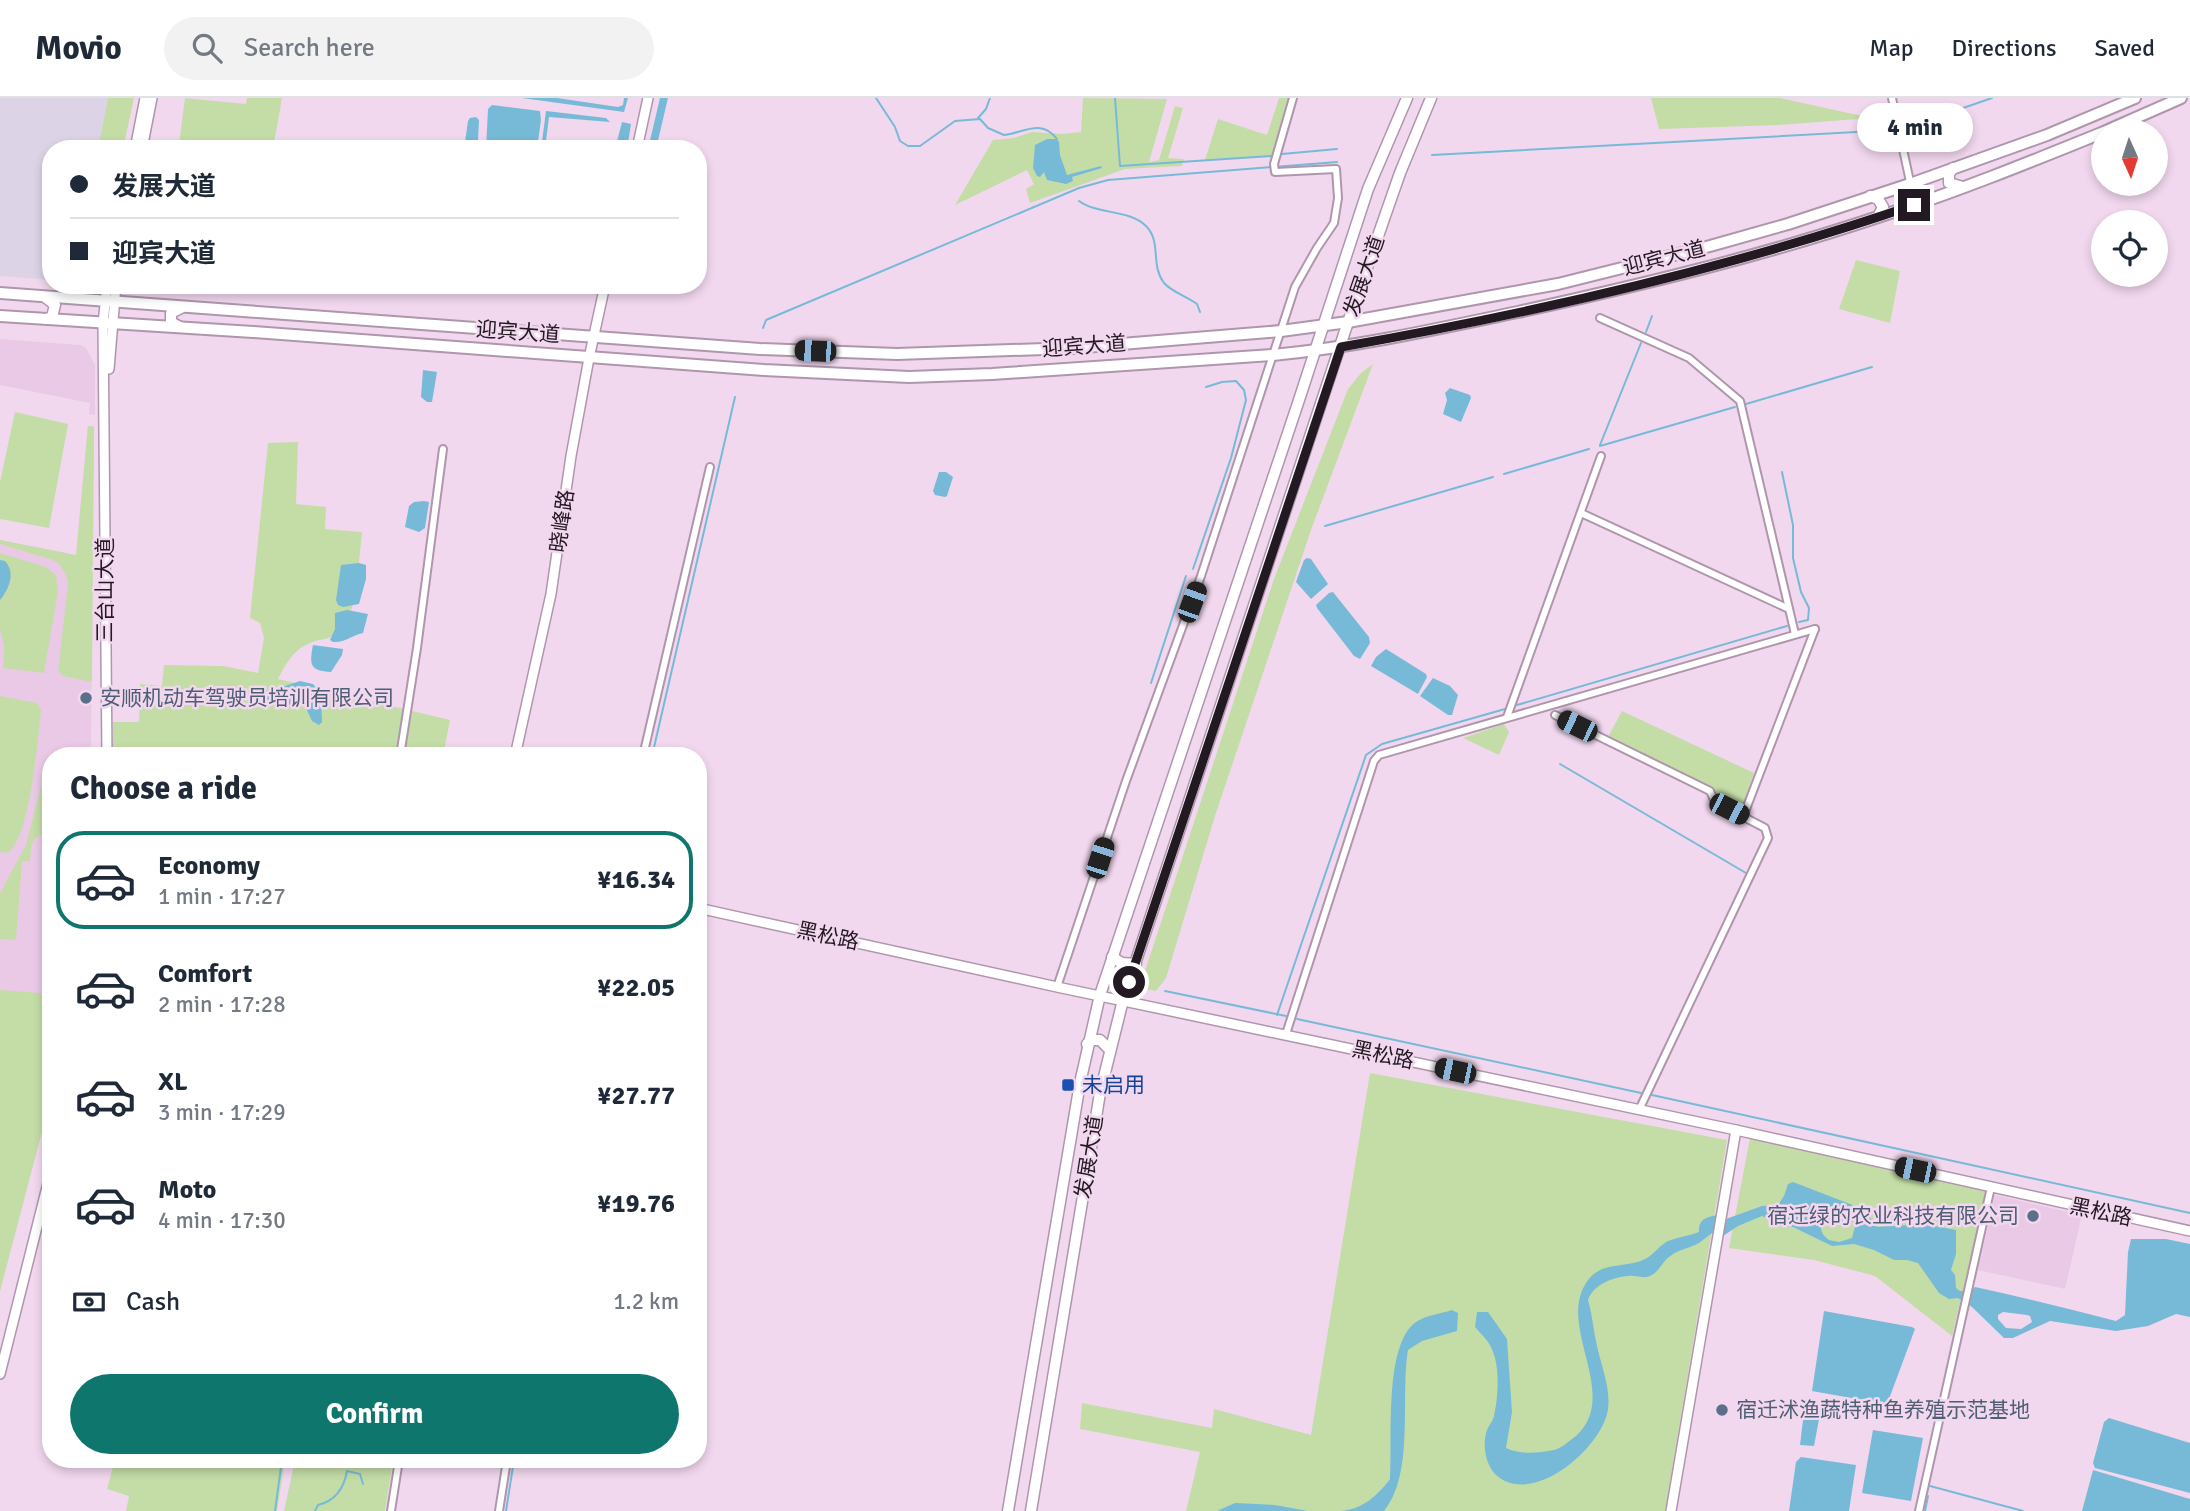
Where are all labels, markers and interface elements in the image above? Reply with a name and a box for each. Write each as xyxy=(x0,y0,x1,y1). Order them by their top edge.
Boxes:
search box xyxy=(164,17,654,80)
text: Movio xyxy=(35,28,122,69)
icon: search xyxy=(188,29,226,67)
text: Search here xyxy=(244,32,375,64)
text: Map xyxy=(1869,33,1914,63)
text: Directions xyxy=(1952,33,2057,63)
text: Saved xyxy=(2095,33,2155,63)
callout: 4 min xyxy=(1856,104,1972,153)
text: 4 min xyxy=(1887,113,1943,142)
north arrow xyxy=(2091,119,2168,196)
map controls xyxy=(2091,119,2168,287)
text: 发展大道 xyxy=(112,171,216,203)
route end xyxy=(1898,189,1930,221)
button: locate xyxy=(2091,210,2168,287)
street label: 发展大道 xyxy=(1338,232,1390,320)
street label: 迎宾大道 xyxy=(1620,235,1708,281)
text: 迎宾大道 xyxy=(112,238,216,270)
street label: 迎宾大道 xyxy=(475,316,561,348)
street label: 迎宾大道 xyxy=(1041,330,1127,362)
car xyxy=(794,340,837,362)
street label: 晓峰路 xyxy=(545,488,579,554)
street label: 三台山大道 xyxy=(92,538,118,643)
car xyxy=(1175,579,1210,625)
place label: 安顺机动车驾驶员培训有限公司 xyxy=(100,685,394,711)
marker: 安顺机动车驾驶员培训有限公司 xyxy=(78,690,94,706)
car xyxy=(1554,707,1601,745)
text: Choose a ride xyxy=(70,769,257,808)
car xyxy=(1706,790,1753,828)
car xyxy=(1084,835,1117,881)
icon: car xyxy=(74,849,137,912)
text: Economy xyxy=(158,850,260,882)
text: ¥16.34 xyxy=(597,864,675,896)
text: 1 min · 17:27 xyxy=(158,882,286,911)
street label: 黑松路 xyxy=(794,917,862,955)
icon: car xyxy=(74,957,137,1020)
text: Comfort xyxy=(158,958,252,990)
route start xyxy=(1113,966,1145,998)
text: ¥22.05 xyxy=(597,972,675,1004)
text: 2 min · 17:28 xyxy=(158,990,286,1019)
street label: 黑松路 xyxy=(1349,1036,1417,1074)
car xyxy=(1433,1056,1478,1086)
icon: car xyxy=(74,1065,137,1128)
text: XL xyxy=(158,1066,188,1098)
place label: 未启用 xyxy=(1082,1072,1145,1098)
marker: 未启用 xyxy=(1060,1077,1076,1093)
text: ¥27.77 xyxy=(597,1080,675,1112)
text: 3 min · 17:29 xyxy=(158,1098,286,1127)
street label: 发展大道 xyxy=(1070,1113,1108,1201)
car xyxy=(1893,1155,1938,1185)
icon: car xyxy=(74,1173,137,1236)
text: Moto xyxy=(158,1174,216,1206)
text: ¥19.76 xyxy=(597,1188,675,1220)
street label: 黑松路 xyxy=(2067,1193,2135,1231)
place label: 宿迁绿的农业科技有限公司 xyxy=(1767,1203,2019,1229)
text: 4 min · 17:30 xyxy=(158,1206,286,1235)
marker: 宿迁绿的农业科技有限公司 xyxy=(2025,1208,2041,1224)
icon: cash xyxy=(70,1283,108,1321)
text: Cash xyxy=(126,1286,180,1318)
text: 1.2 km xyxy=(613,1287,679,1316)
button: Confirm xyxy=(70,1374,679,1454)
place label: 宿迁沭渔蔬特种鱼养殖示范基地 xyxy=(1736,1397,2030,1423)
marker: 宿迁沭渔蔬特种鱼养殖示范基地 xyxy=(1714,1402,1730,1418)

